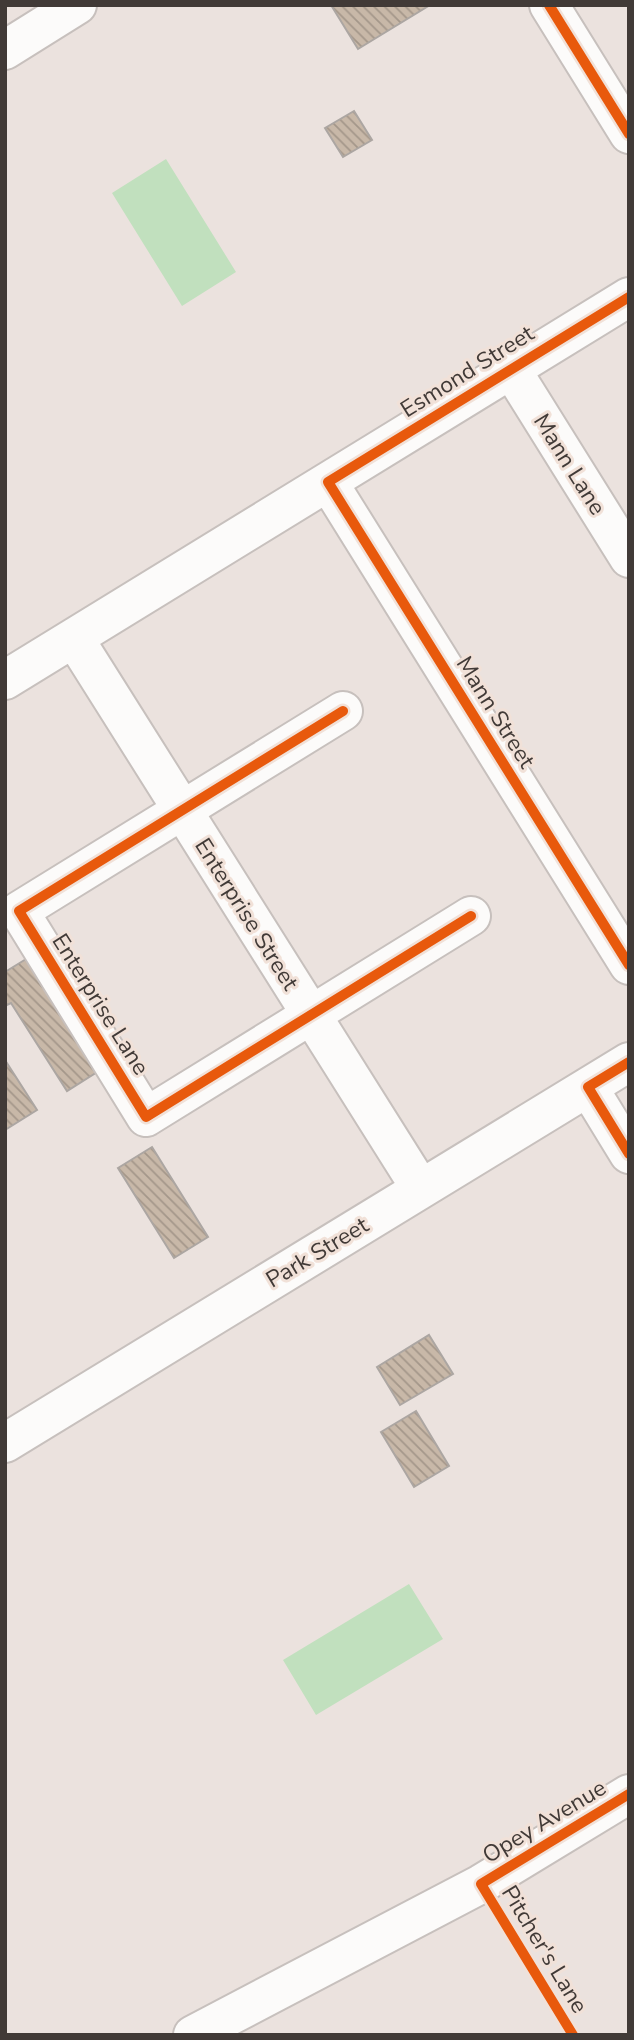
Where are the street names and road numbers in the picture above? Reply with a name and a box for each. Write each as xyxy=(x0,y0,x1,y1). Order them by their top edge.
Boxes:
street label: Esmond Street xyxy=(395,318,541,425)
street label: Mann Lane xyxy=(526,408,613,521)
street label: Mann Street xyxy=(449,650,543,775)
street label: Enterprise Street xyxy=(187,832,306,997)
street label: Enterprise Lane xyxy=(45,928,156,1081)
street label: Park Street xyxy=(260,1209,375,1295)
street label: Opey Avenue xyxy=(477,1772,612,1871)
street label: Pitcher's Lane xyxy=(494,1880,595,2019)

